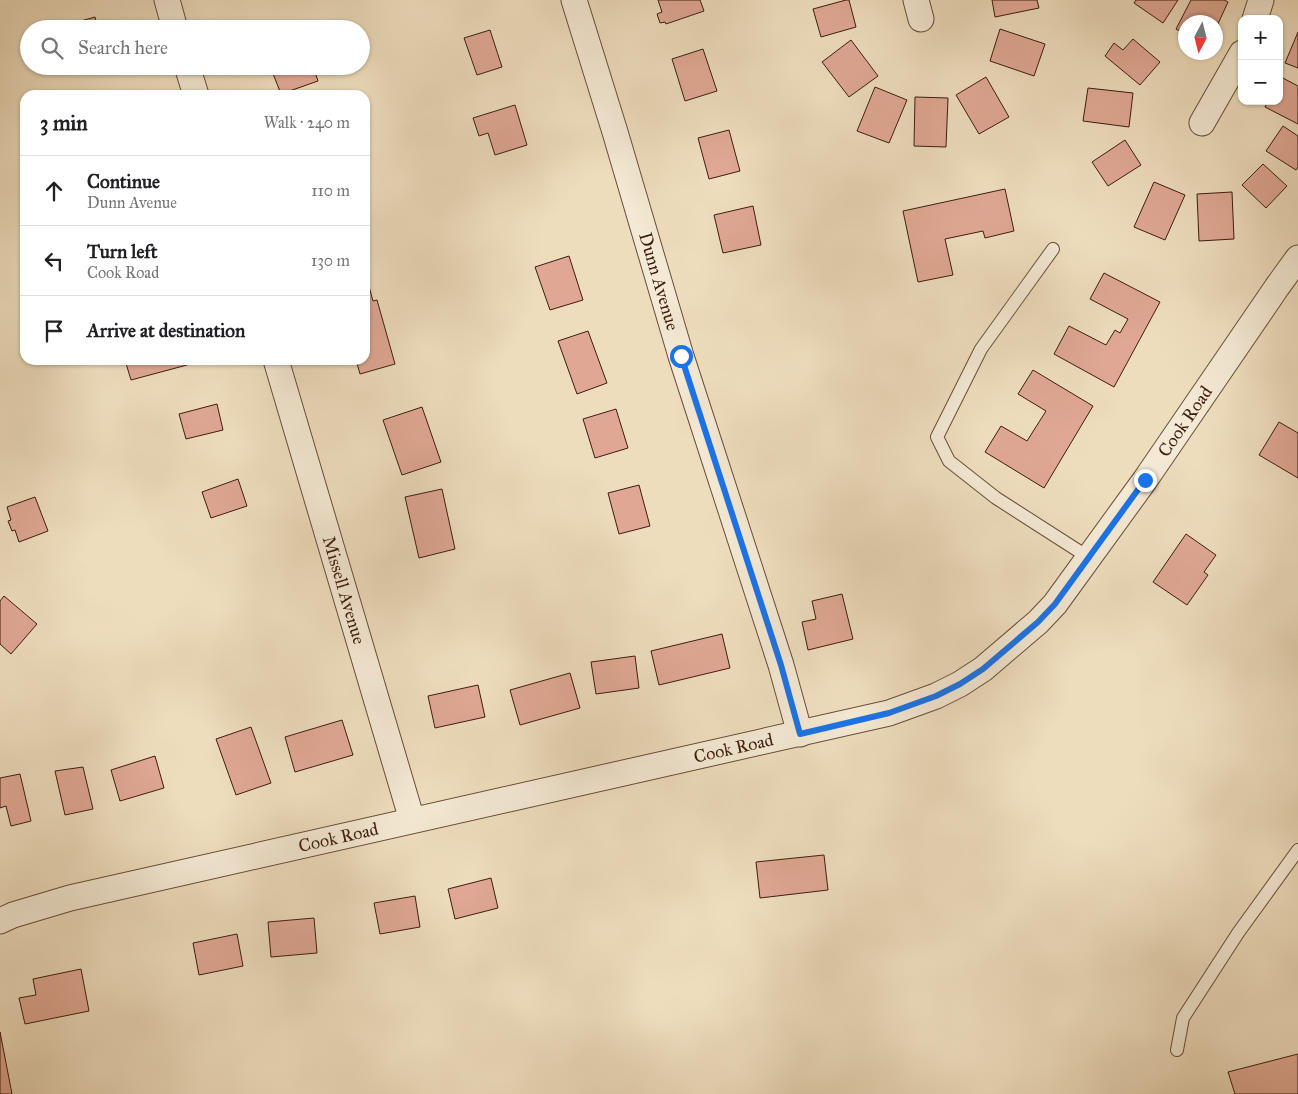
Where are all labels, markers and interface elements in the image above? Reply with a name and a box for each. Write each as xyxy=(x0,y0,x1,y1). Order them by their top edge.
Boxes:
north arrow xyxy=(1178,15,1223,60)
map controls xyxy=(1238,15,1283,105)
button: + xyxy=(1238,15,1283,60)
search box xyxy=(20,20,370,75)
icon: search xyxy=(38,34,66,62)
text: Search here xyxy=(78,36,168,59)
button: − xyxy=(1238,60,1283,105)
text: 3 min xyxy=(40,110,88,136)
text: Walk · 240 m xyxy=(264,113,350,132)
text: Continue xyxy=(87,170,160,193)
icon: ahead xyxy=(40,177,68,205)
text: 110 m xyxy=(311,181,350,200)
text: Dunn Avenue xyxy=(87,193,177,212)
street label: Dunn Avenue xyxy=(634,230,684,333)
text: Turn left xyxy=(87,240,157,263)
icon: left xyxy=(40,247,68,275)
text: 130 m xyxy=(311,251,350,270)
text: Cook Road xyxy=(87,263,159,282)
icon: arrive xyxy=(40,317,68,345)
text: Arrive at destination xyxy=(87,319,245,342)
route start xyxy=(670,345,693,368)
street label: Cook Road xyxy=(1153,382,1217,461)
route end xyxy=(1134,469,1157,492)
street label: Missell Avenue xyxy=(318,533,370,647)
street label: Cook Road xyxy=(691,728,776,768)
street label: Cook Road xyxy=(296,818,380,857)

